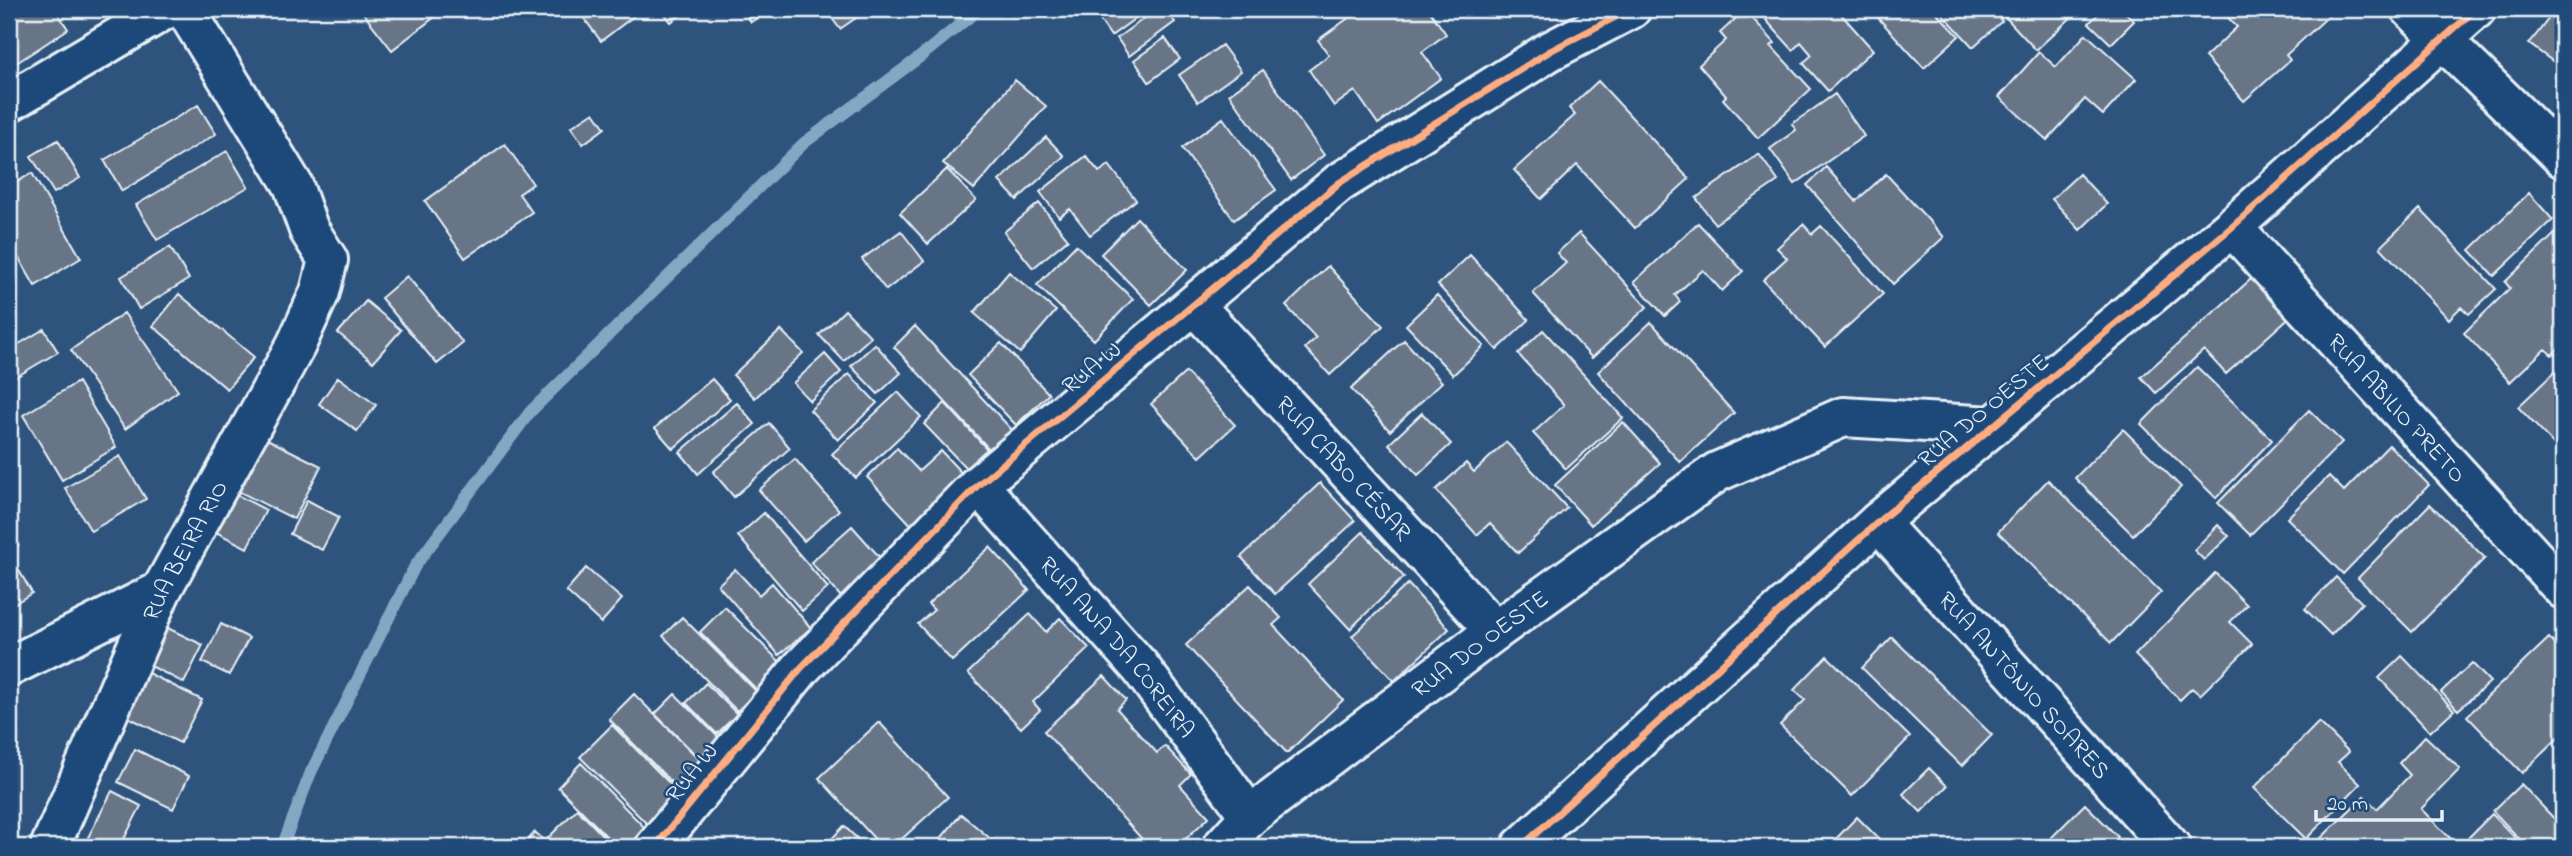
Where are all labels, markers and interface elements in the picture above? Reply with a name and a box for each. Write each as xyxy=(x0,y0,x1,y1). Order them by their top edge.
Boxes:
street label: RUA ABILIO PRETO xyxy=(2318,327,2473,492)
street label: RUA W xyxy=(1055,334,1130,404)
street label: RUA DO OESTE xyxy=(1911,346,2058,478)
street label: RUA CABO CÉSAR xyxy=(1266,389,1419,550)
street label: RUA BEIRA RIO xyxy=(135,475,238,627)
street label: RUA ANA DA COREIRA xyxy=(1030,550,1202,747)
street label: RUA DO OESTE xyxy=(1405,583,1557,708)
street label: RUA ANTÔNIO SOARES xyxy=(1929,584,2117,788)
street label: RUA W xyxy=(658,736,728,811)
scale bar xyxy=(2316,779,2442,823)
text: 20 m xyxy=(2327,790,2368,820)

